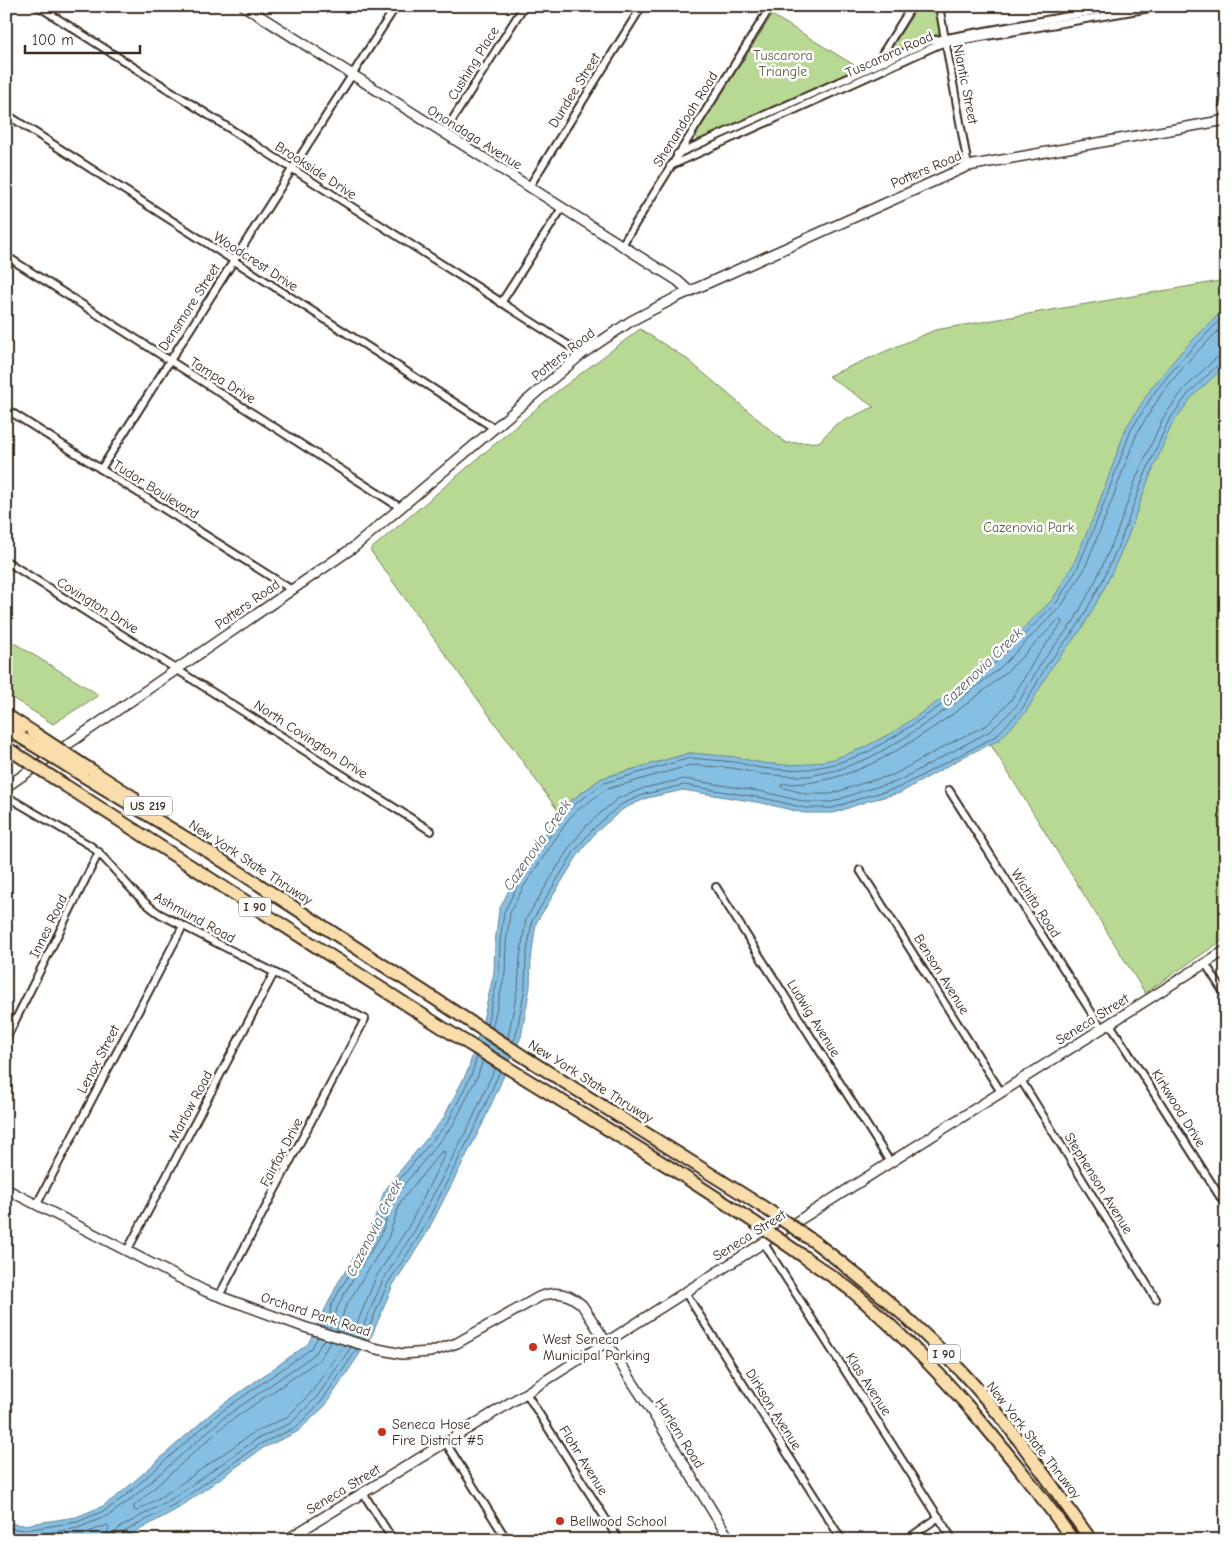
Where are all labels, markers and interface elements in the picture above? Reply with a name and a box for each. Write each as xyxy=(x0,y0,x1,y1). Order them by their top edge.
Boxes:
scale bar xyxy=(25,22,140,54)
street label: Cushing Place xyxy=(444,23,503,103)
street label: Tuscarora Road xyxy=(843,27,936,81)
text: 100 m xyxy=(32,31,74,49)
street label: Niantic Street xyxy=(949,43,982,126)
park label: Tuscarora Triangle xyxy=(753,47,813,80)
street label: Dundee Street xyxy=(545,49,605,131)
street label: Shenandoah Road xyxy=(649,68,722,170)
street label: Onondaga Avenue xyxy=(424,101,525,173)
street label: Brookside Drive xyxy=(272,138,360,203)
street label: Potters Road xyxy=(888,147,964,192)
street label: Woodcrest Drive xyxy=(210,228,301,295)
street label: Densmore Street xyxy=(155,260,224,354)
street label: Potters Road xyxy=(528,324,598,384)
street label: Tampa Drive xyxy=(187,354,259,407)
street label: Tudor Boulevard xyxy=(110,456,202,523)
park label: Cazenovia Park xyxy=(983,519,1075,536)
street label: Covington Drive xyxy=(54,573,142,637)
street label: Potters Road xyxy=(212,576,283,633)
water label: Cazenovia Creek xyxy=(937,623,1027,710)
street label: North Covington Drive xyxy=(251,696,371,782)
road number: US 219 xyxy=(124,796,172,816)
water label: Cazenovia Creek xyxy=(499,796,575,894)
street label: New York State Thruway xyxy=(186,816,316,909)
street label: Wichita Road xyxy=(1007,866,1064,941)
street label: Ashmund Road xyxy=(151,888,238,947)
street label: Innes Road xyxy=(26,892,71,961)
road number: I 90 xyxy=(239,898,271,916)
street label: Benson Avenue xyxy=(910,931,973,1018)
street label: Ludwig Avenue xyxy=(783,977,844,1060)
street label: Seneca Street xyxy=(1052,990,1133,1049)
street label: Lenox Street xyxy=(73,1021,124,1096)
street label: New York State Thruway xyxy=(525,1036,657,1127)
street label: Kirkwood Drive xyxy=(1148,1066,1209,1150)
street label: Marlow Road xyxy=(165,1068,216,1145)
street label: Fairfax Drive xyxy=(256,1115,307,1190)
street label: Stephenson Avenue xyxy=(1061,1129,1137,1237)
water label: Cazenovia Creek xyxy=(342,1176,406,1279)
street label: Seneca Street xyxy=(709,1206,790,1265)
street label: Orchard Park Road xyxy=(259,1289,373,1340)
place label: West Seneca Municipal Parking xyxy=(543,1331,650,1364)
marker: West Seneca Municipal Parking xyxy=(527,1341,539,1353)
road number: I 90 xyxy=(928,1345,960,1364)
street label: Klas Avenue xyxy=(842,1350,895,1419)
street label: Dirkson Avenue xyxy=(742,1366,805,1453)
street label: New York State Thruway xyxy=(983,1378,1085,1503)
street label: Harlem Road xyxy=(651,1395,708,1471)
place label: Seneca Hose Fire District #5 xyxy=(392,1416,484,1449)
street label: Flohr Avenue xyxy=(555,1422,612,1498)
marker: Seneca Hose Fire District #5 xyxy=(376,1426,388,1438)
street label: Seneca Street xyxy=(303,1460,384,1518)
place label: Bellwood School xyxy=(570,1513,667,1530)
marker: Bellwood School xyxy=(554,1515,566,1527)

